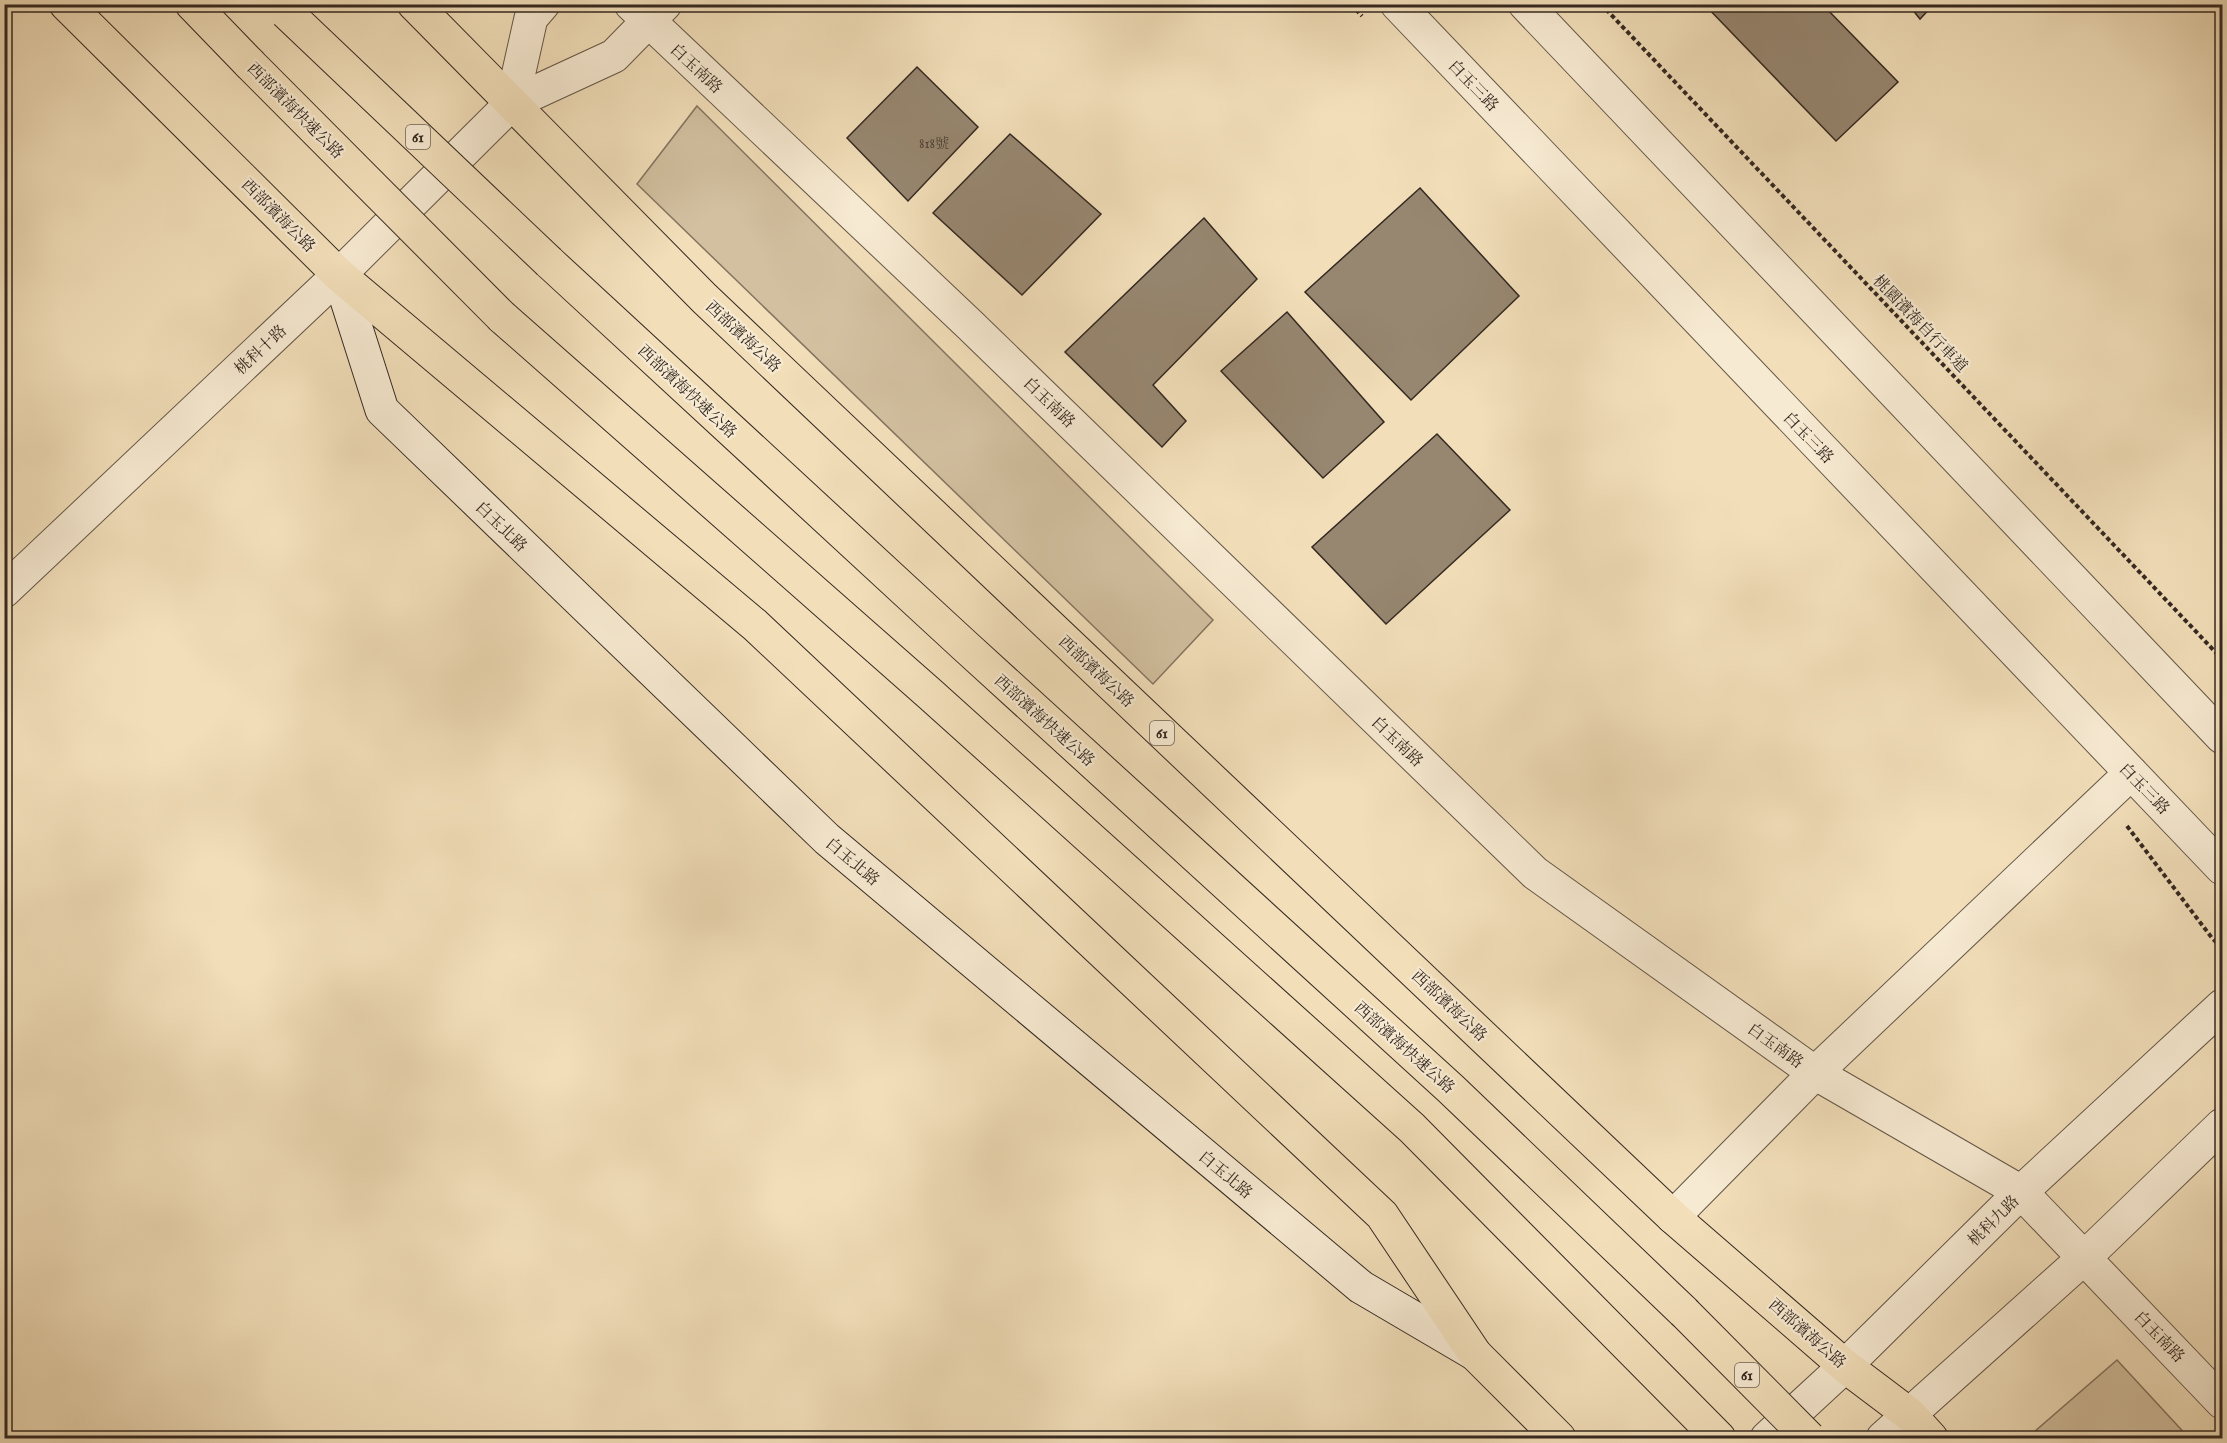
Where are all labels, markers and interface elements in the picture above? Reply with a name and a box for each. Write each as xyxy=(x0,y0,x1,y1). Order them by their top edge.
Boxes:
street label: 白玉南路 xyxy=(665,40,726,99)
street label: 白玉三路 xyxy=(1443,56,1502,116)
street label: 西部濱海快速公路 xyxy=(242,59,347,164)
road number: 61 xyxy=(406,125,430,149)
house number: 818號 xyxy=(919,135,949,153)
street label: 西部濱海公路 xyxy=(237,175,319,257)
street label: 桃園濱海自行車道 xyxy=(1868,271,1971,377)
street label: 西部濱海公路 xyxy=(701,297,785,378)
street label: 桃科十路 xyxy=(231,321,292,380)
street label: 西部濱海快速公路 xyxy=(633,341,740,443)
street label: 白玉南路 xyxy=(1019,374,1079,433)
street label: 白玉三路 xyxy=(1778,408,1837,468)
street label: 白玉北路 xyxy=(471,498,531,557)
street label: 西部濱海公路 xyxy=(1054,632,1138,713)
street label: 西部濱海快速公路 xyxy=(989,671,1098,772)
street label: 白玉南路 xyxy=(1367,713,1427,772)
road number: 61 xyxy=(1150,721,1174,745)
street label: 白玉三路 xyxy=(2114,759,2173,819)
street label: 白玉北路 xyxy=(821,834,883,891)
street label: 西部濱海公路 xyxy=(1407,966,1491,1047)
street label: 西部濱海快速公路 xyxy=(1349,998,1458,1099)
street label: 白玉南路 xyxy=(1743,1020,1807,1074)
street label: 白玉北路 xyxy=(1194,1147,1256,1204)
street label: 桃科九路 xyxy=(1965,1192,2024,1251)
street label: 西部濱海公路 xyxy=(1764,1295,1849,1374)
street label: 白玉南路 xyxy=(2129,1307,2188,1367)
road number: 61 xyxy=(1735,1363,1759,1387)

